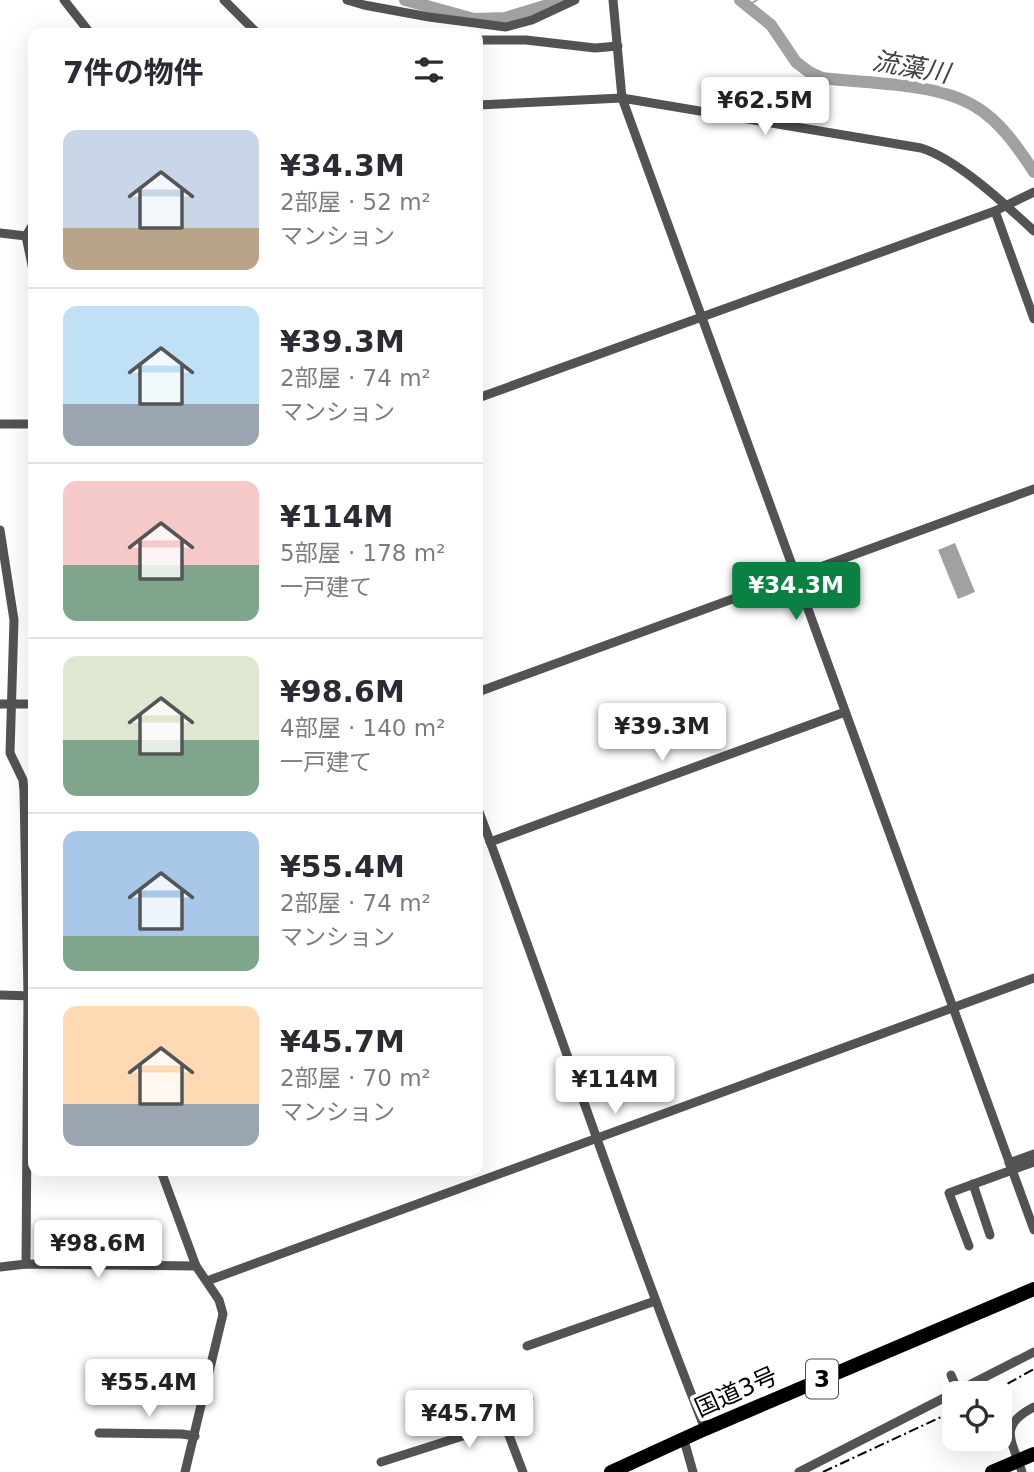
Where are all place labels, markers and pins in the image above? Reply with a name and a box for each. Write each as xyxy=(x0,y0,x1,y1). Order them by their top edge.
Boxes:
pin: ¥62.5M xyxy=(708,78,822,137)
pin: ¥34.3M xyxy=(739,562,853,622)
pin: ¥39.3M xyxy=(605,704,719,763)
pin: ¥114M xyxy=(566,1056,664,1116)
pin: ¥98.6M xyxy=(41,1220,155,1280)
pin: ¥55.4M xyxy=(92,1360,206,1419)
pin: ¥45.7M xyxy=(412,1390,526,1450)

